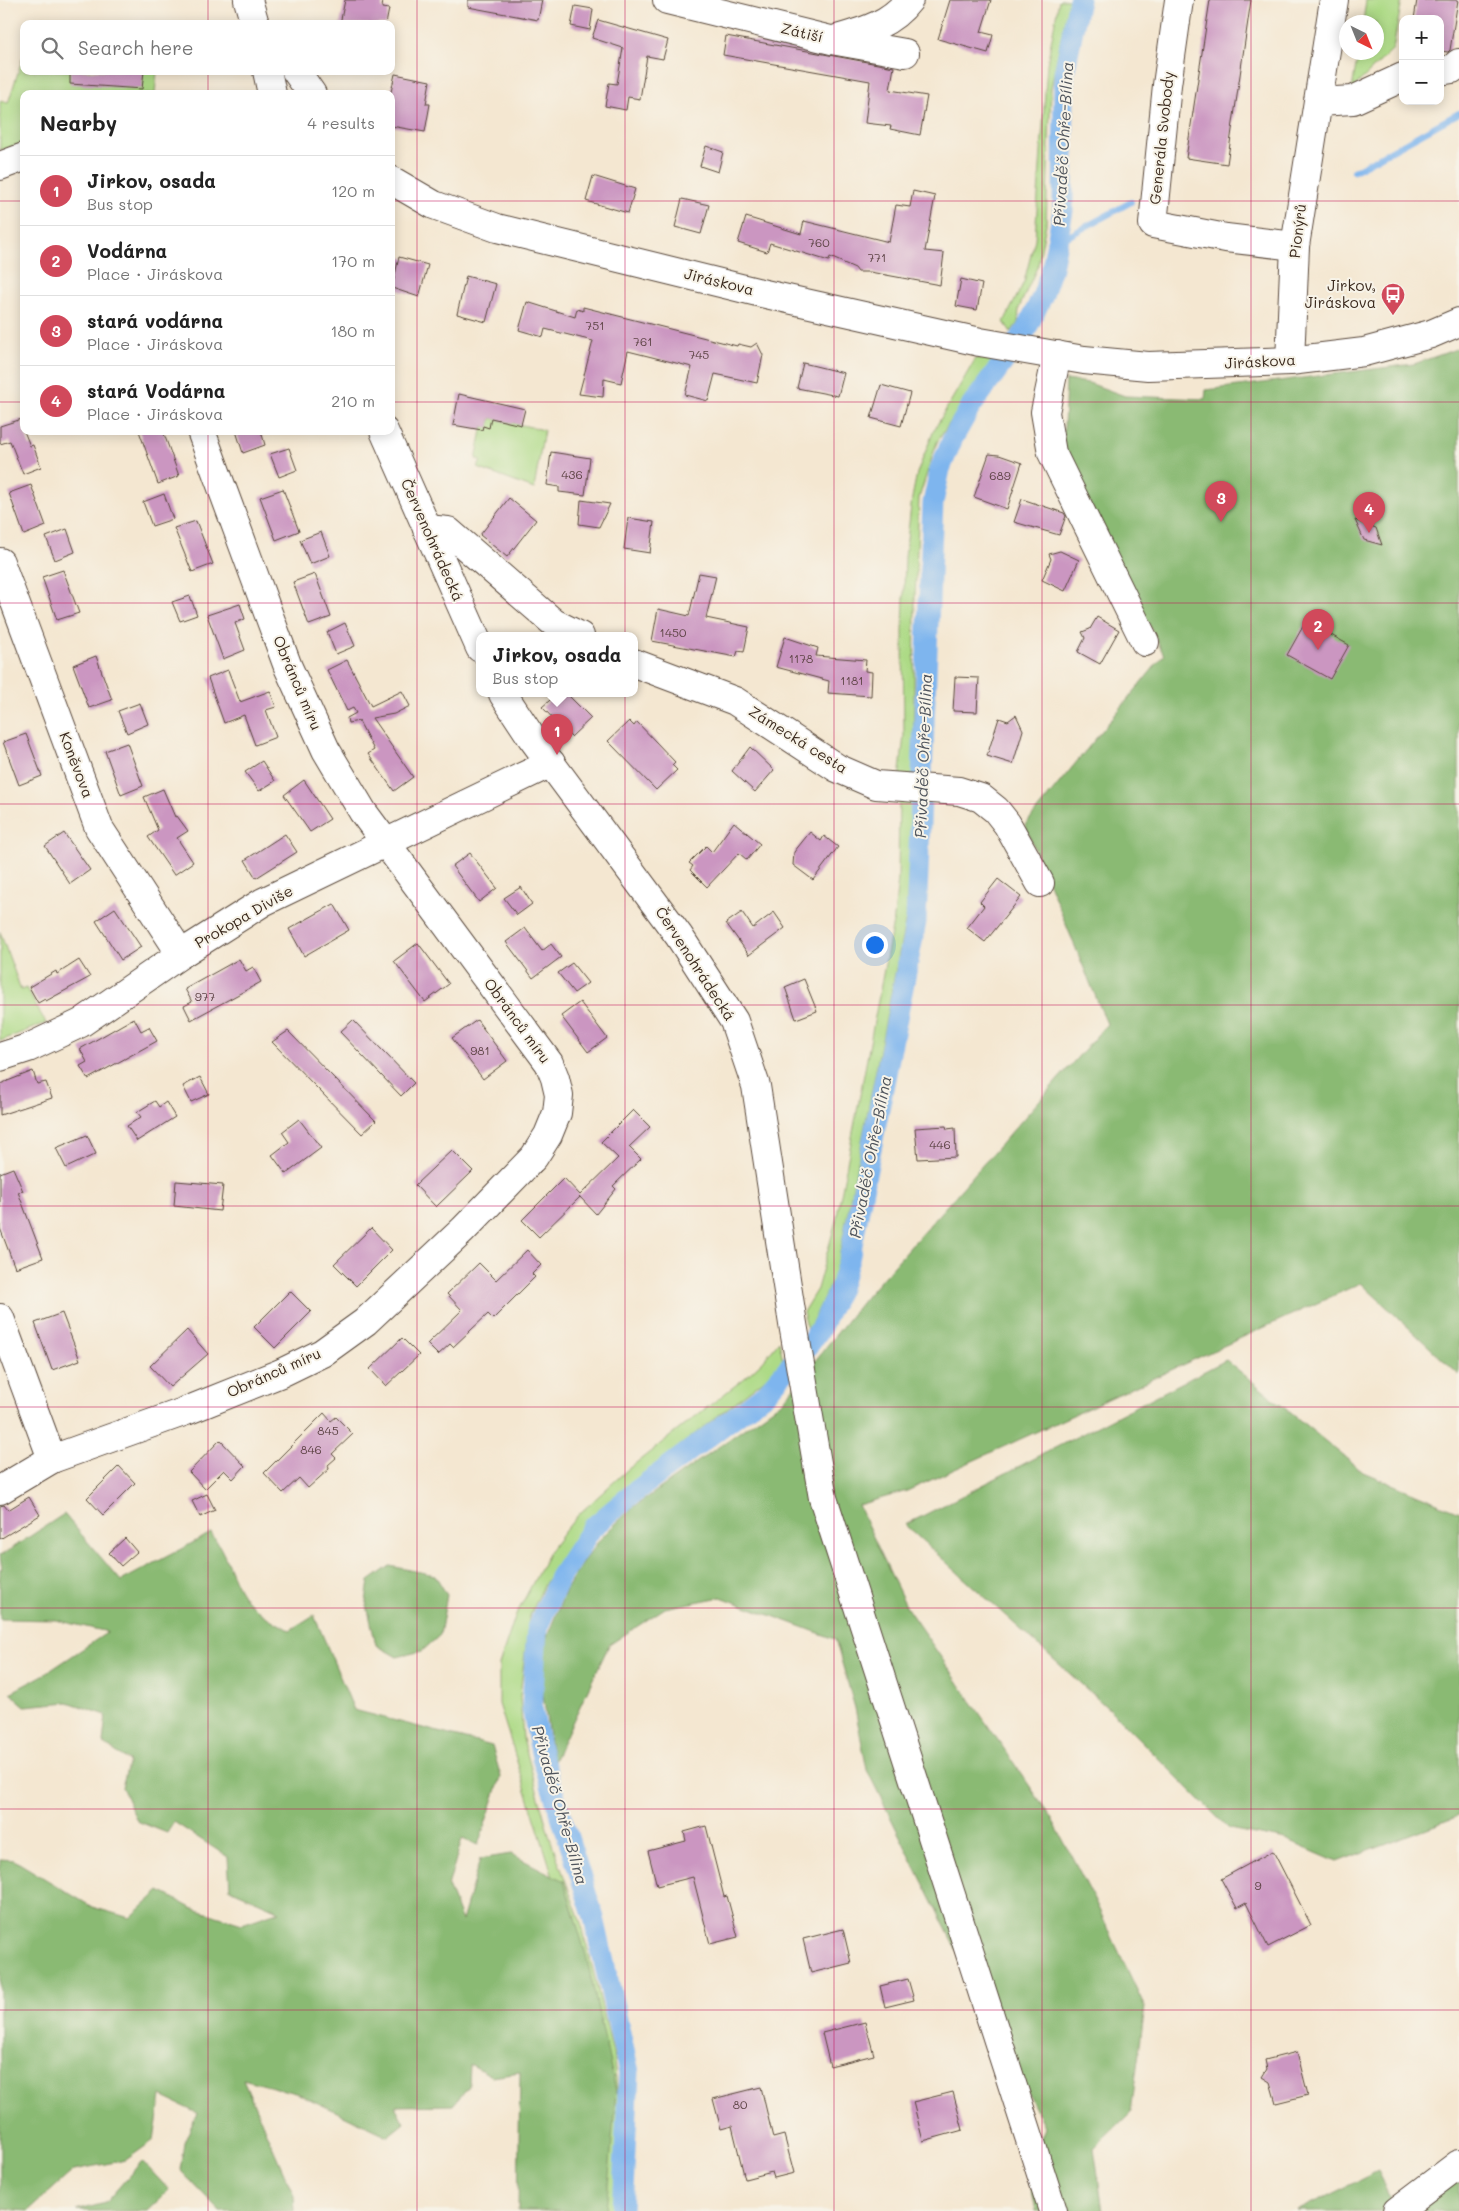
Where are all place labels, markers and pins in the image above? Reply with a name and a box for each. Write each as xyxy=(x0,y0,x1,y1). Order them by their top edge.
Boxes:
place label: Jirkov, Jiráskova xyxy=(1305,275,1376,312)
bus stop icon: Jirkov, Jiráskova xyxy=(1380,282,1406,316)
pin: 3 xyxy=(1205,481,1237,522)
pin: 4 xyxy=(1353,492,1385,533)
pin: 2 xyxy=(1302,609,1334,650)
pin: 1 xyxy=(541,714,573,755)

